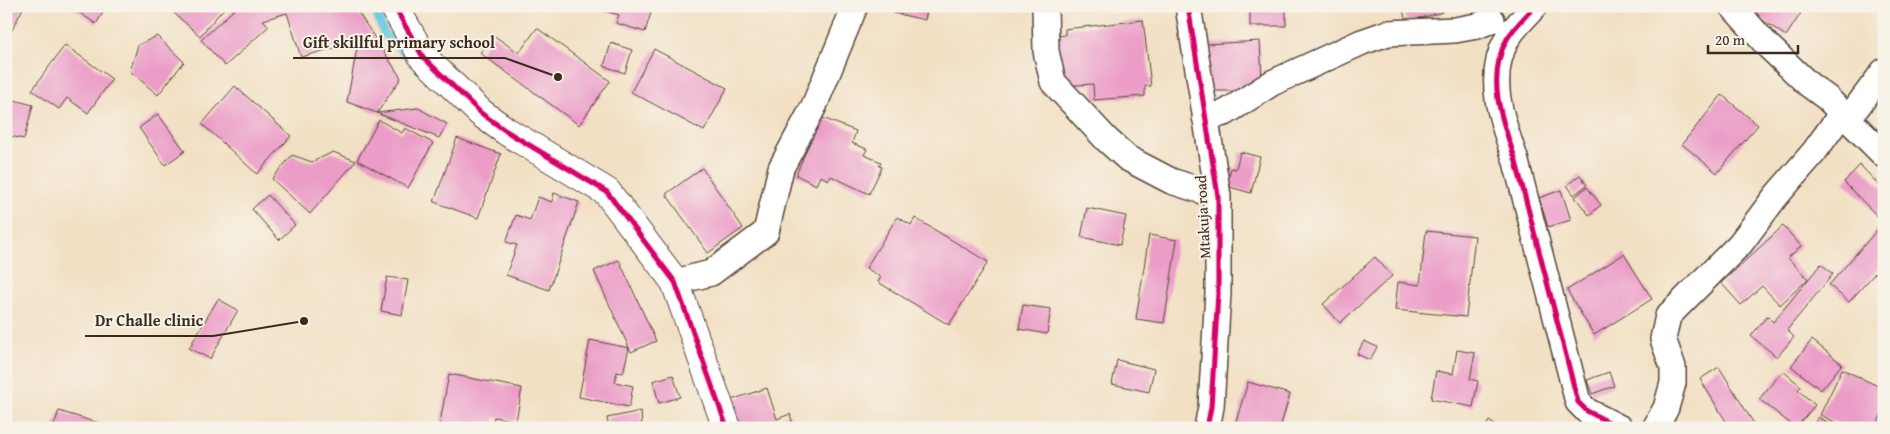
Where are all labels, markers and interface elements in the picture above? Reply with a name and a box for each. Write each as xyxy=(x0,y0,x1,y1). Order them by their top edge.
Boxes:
scale bar xyxy=(1708,22,1798,54)
callout: Gift skillful primary school xyxy=(293,27,505,58)
text: 20 m xyxy=(1715,29,1746,50)
text: Gift skillful primary school xyxy=(303,30,495,54)
street label: Mtakuja road xyxy=(1190,175,1215,259)
callout: Dr Challe clinic xyxy=(85,305,213,336)
text: Dr Challe clinic xyxy=(95,308,204,332)

